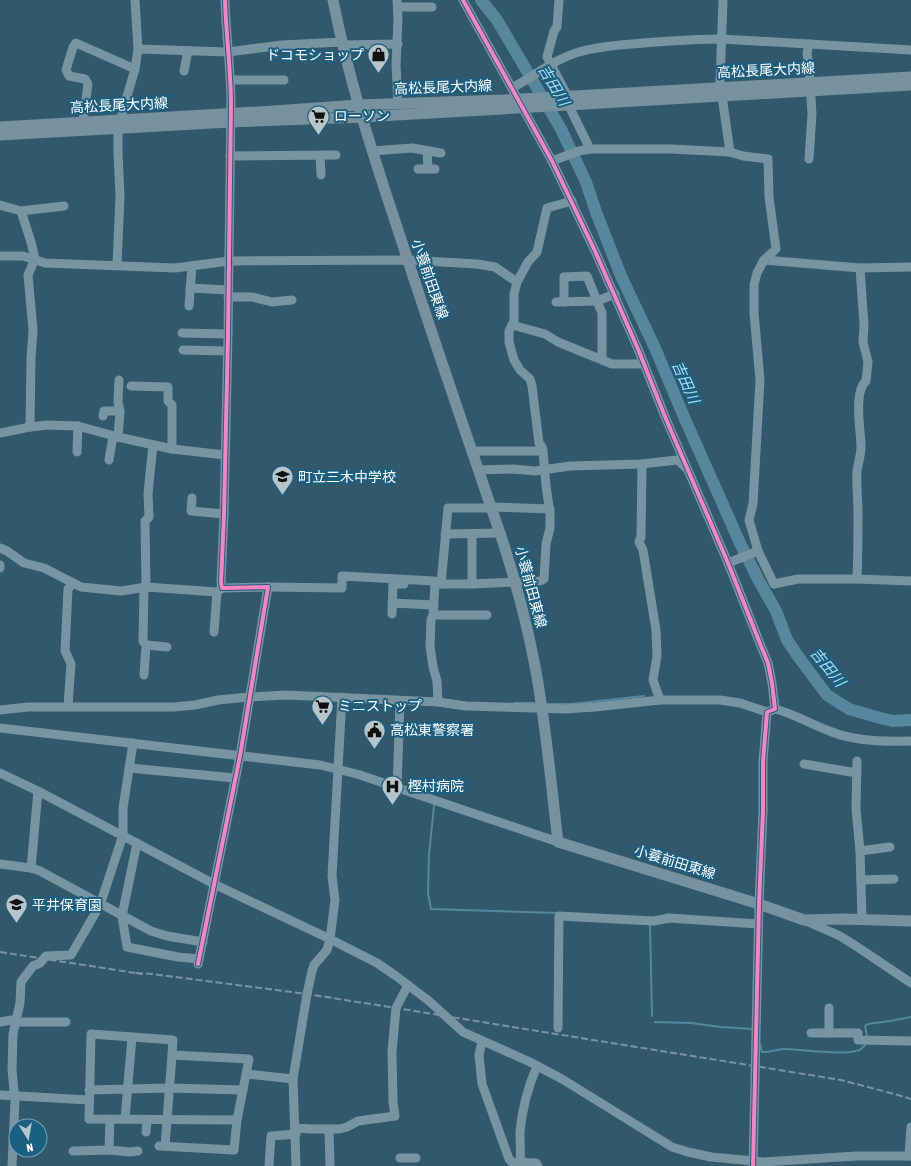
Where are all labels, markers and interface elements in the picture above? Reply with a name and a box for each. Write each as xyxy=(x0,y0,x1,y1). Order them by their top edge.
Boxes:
shop icon: ドコモショップ xyxy=(366,42,392,75)
place label: ドコモショップ xyxy=(266,47,364,63)
street label: 高松長尾大内線 xyxy=(717,59,815,81)
water label: 吉田川 xyxy=(535,61,574,110)
street label: 高松長尾大内線 xyxy=(394,77,492,97)
street label: 高松長尾大内線 xyxy=(70,94,168,116)
supermarket icon: ローソン xyxy=(306,103,332,136)
place label: ローソン xyxy=(334,108,390,124)
street label: 小蓑前田東線 xyxy=(409,237,451,321)
water label: 吉田川 xyxy=(669,358,704,408)
school or university icon: 町立三木中学校 xyxy=(269,464,295,497)
place label: 町立三木中学校 xyxy=(298,469,396,485)
street label: 小蓑前田東線 xyxy=(512,544,550,630)
water label: 吉田川 xyxy=(807,644,850,691)
supermarket icon: ミニストップ xyxy=(310,693,336,726)
place label: ミニストップ xyxy=(338,698,422,714)
public building icon: 高松東警察署 xyxy=(362,717,388,750)
place label: 高松東警察署 xyxy=(390,722,474,738)
hospital icon: 樫村病院 xyxy=(380,773,406,806)
place label: 樫村病院 xyxy=(408,778,464,794)
street label: 小蓑前田東線 xyxy=(632,842,718,882)
school or university icon: 平井保育園 xyxy=(4,892,30,925)
place label: 平井保育園 xyxy=(32,897,102,913)
north arrow xyxy=(8,1118,48,1158)
text: N xyxy=(26,1141,34,1154)

